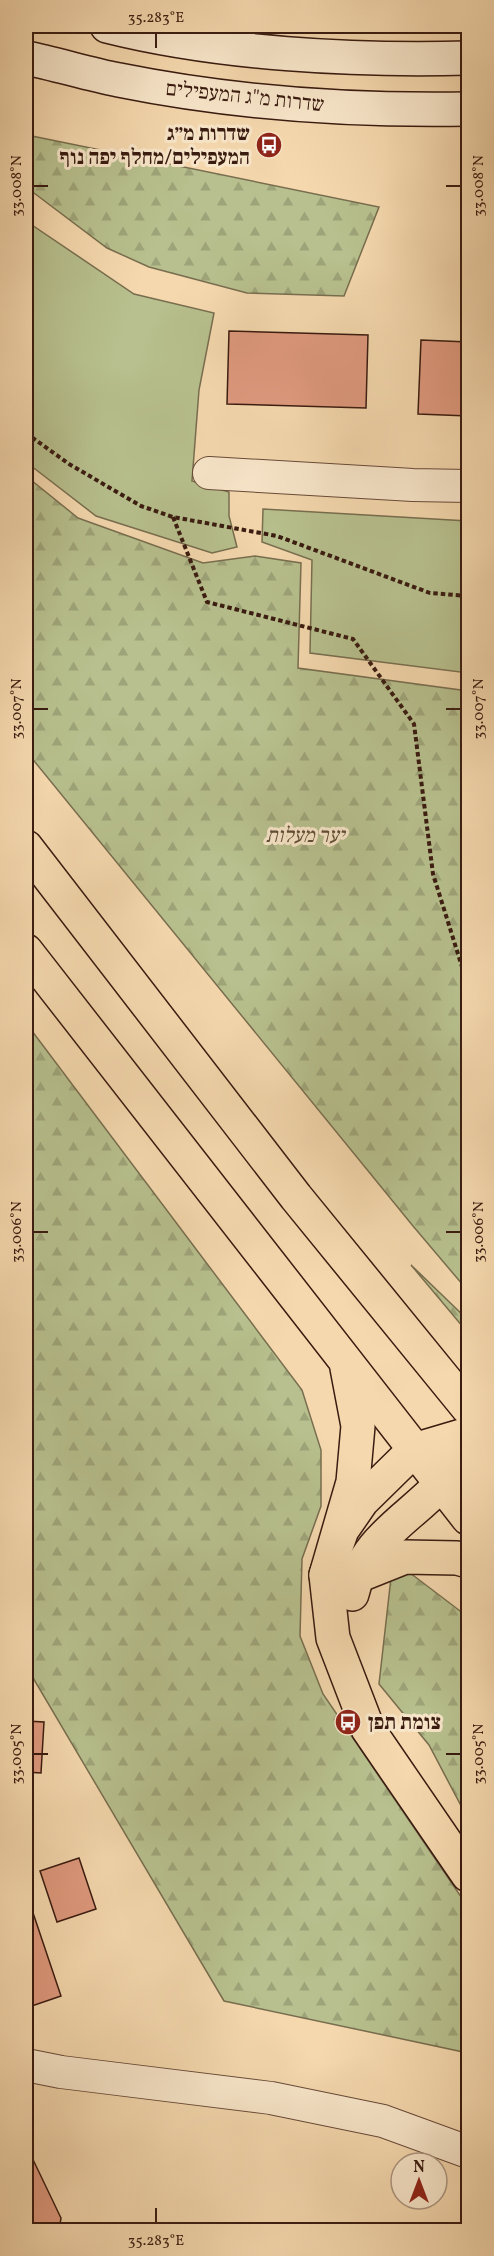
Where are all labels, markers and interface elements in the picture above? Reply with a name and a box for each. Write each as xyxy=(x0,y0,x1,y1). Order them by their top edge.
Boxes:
text: 35.283°E xyxy=(128,8,184,29)
street label: שדרות מ"ג המעפילים xyxy=(164,75,326,120)
place label: שדרות מ״ג המעפילים/מחלף יפה נוף xyxy=(59,120,250,173)
bus stop icon: שדרות מ״ג המעפילים/מחלף יפה נוף xyxy=(254,130,284,160)
text: 33.008°N xyxy=(7,155,28,217)
text: 33.008°N xyxy=(469,155,490,217)
text: 33.007°N xyxy=(7,678,28,740)
text: 33.007°N xyxy=(469,678,490,740)
park label: יער מעלות xyxy=(266,822,346,851)
text: 33.006°N xyxy=(7,1201,28,1263)
text: 33.006°N xyxy=(469,1201,490,1263)
bus stop icon: צומת תפן xyxy=(333,1707,363,1737)
place label: צומת תפן xyxy=(368,1709,441,1738)
text: 33.005°N xyxy=(7,1724,28,1784)
text: 33.005°N xyxy=(469,1724,490,1784)
north arrow xyxy=(389,2151,449,2211)
text: N xyxy=(413,2157,425,2179)
text: 35.283°E xyxy=(128,2231,184,2252)

